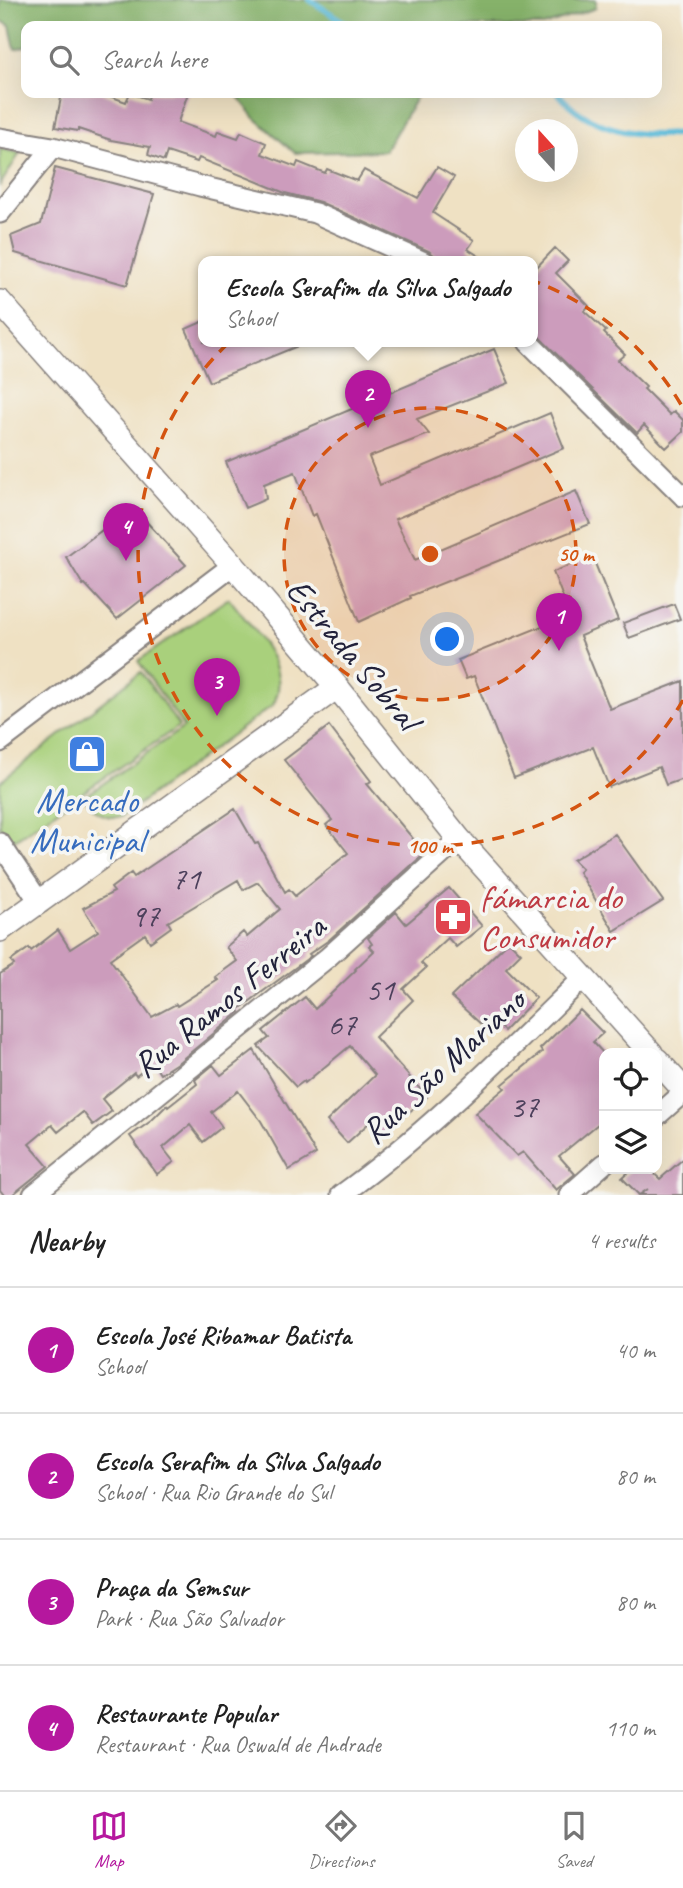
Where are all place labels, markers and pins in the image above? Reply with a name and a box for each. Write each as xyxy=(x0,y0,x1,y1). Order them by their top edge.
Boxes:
pin: 2 xyxy=(345,370,391,428)
pin: 4 xyxy=(103,503,149,561)
centre of rings xyxy=(418,542,442,566)
pin: 1 xyxy=(536,593,582,651)
pin: 3 xyxy=(194,658,240,716)
shop icon: Mercado Municipal xyxy=(66,733,108,775)
place label: Mercado Municipal xyxy=(30,778,150,863)
place label: fámarcia do Consumidor xyxy=(480,875,623,960)
pharmacy icon: fámarcia do Consumidor xyxy=(432,896,474,938)

